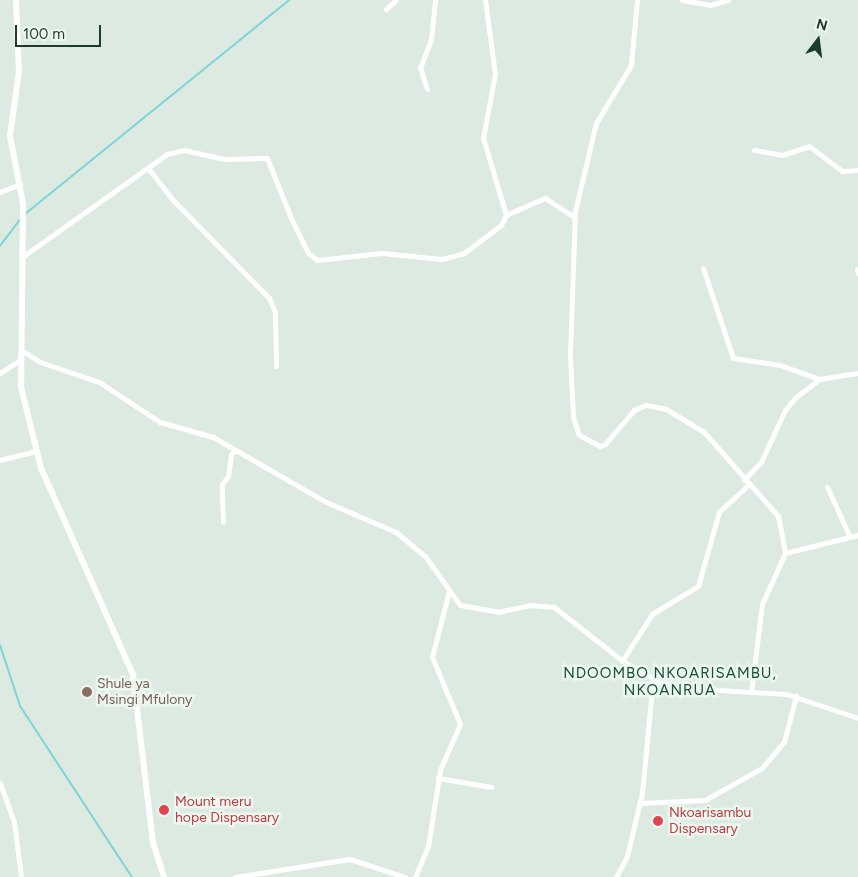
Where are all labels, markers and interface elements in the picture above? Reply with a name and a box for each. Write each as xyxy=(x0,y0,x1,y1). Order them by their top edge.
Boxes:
scale bar xyxy=(18,15,104,47)
north arrow xyxy=(793,15,843,65)
text: N xyxy=(815,15,829,35)
text: 100 m xyxy=(23,25,65,43)
district label: NDOOMBO NKOARISAMBU, NKOANRUA xyxy=(561,664,779,699)
place label: Shule ya Msingi Mfulony xyxy=(97,676,192,709)
marker: Shule ya Msingi Mfulony xyxy=(81,686,93,698)
place label: Mount meru hope Dispensary xyxy=(175,794,279,826)
marker: Mount meru hope Dispensary xyxy=(157,803,171,817)
place label: Nkoarisambu Dispensary xyxy=(669,805,751,838)
marker: Nkoarisambu Dispensary xyxy=(651,814,665,828)

